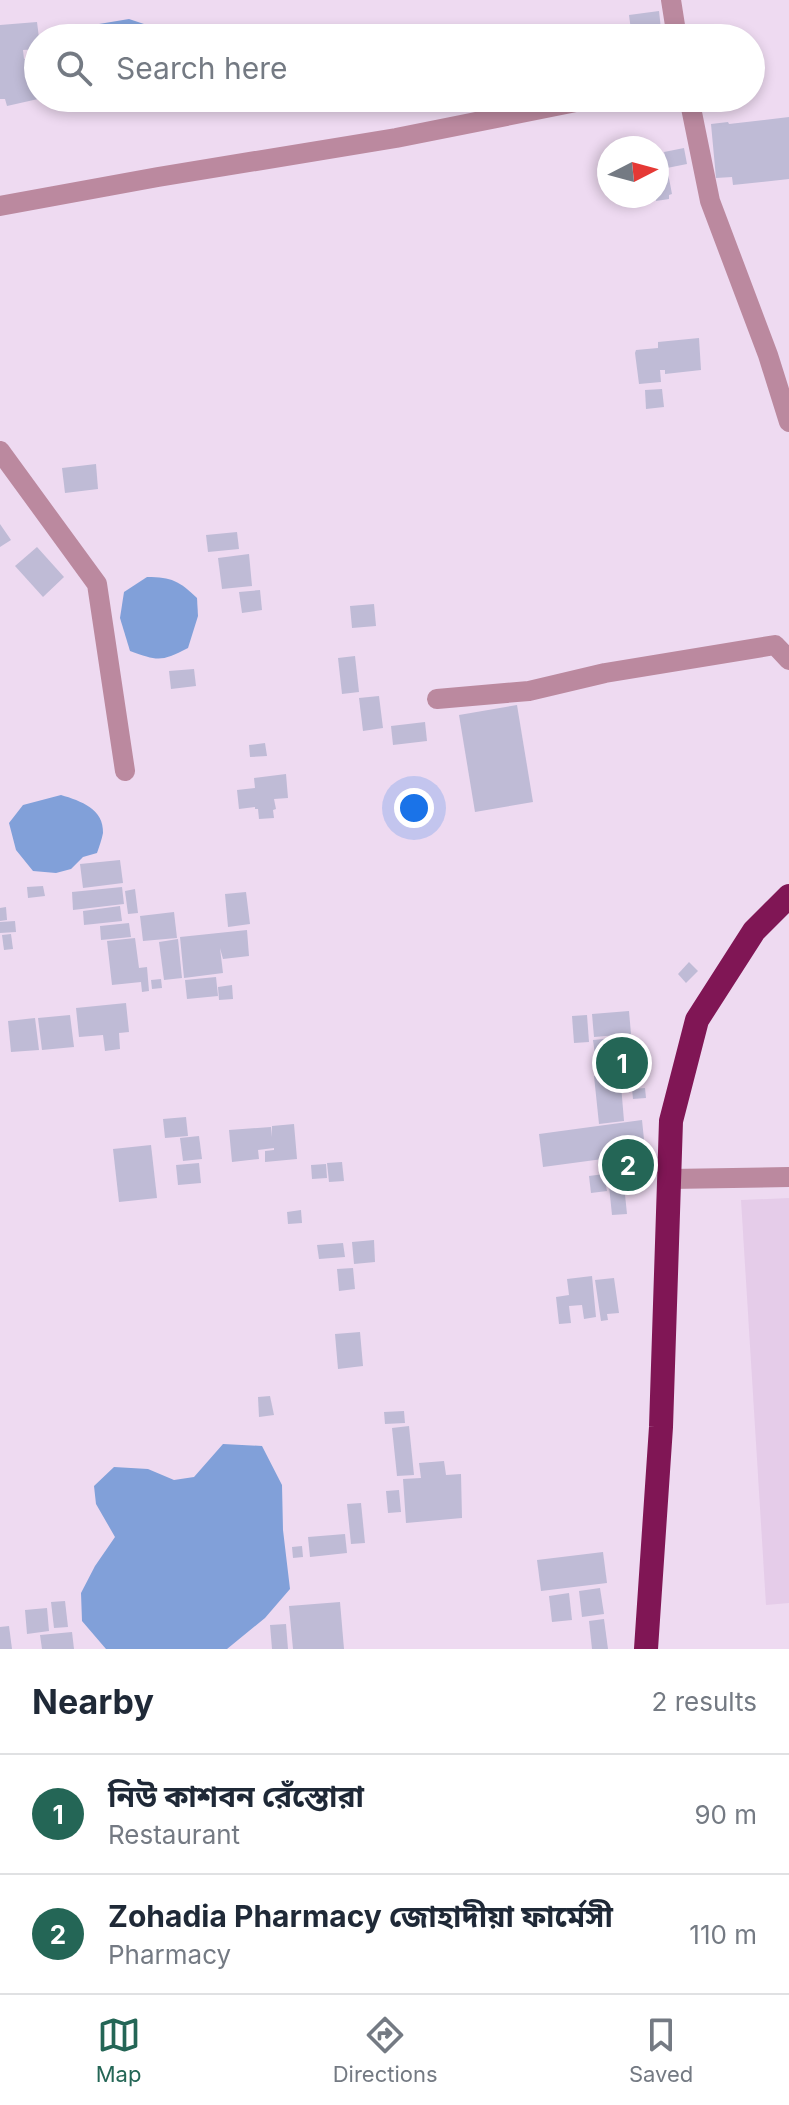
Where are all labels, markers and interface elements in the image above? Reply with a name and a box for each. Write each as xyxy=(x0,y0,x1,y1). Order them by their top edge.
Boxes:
search box xyxy=(24,24,765,112)
icon: search xyxy=(52,46,96,90)
text: Search here xyxy=(116,50,288,86)
north arrow xyxy=(597,136,669,208)
your location xyxy=(394,788,434,828)
pin: 1 xyxy=(596,1033,648,1093)
pin: 2 xyxy=(602,1135,654,1195)
text: Nearby xyxy=(32,1681,154,1722)
text: 2 results xyxy=(652,1686,757,1717)
text: নিউ কাশবন রেঁস্তোরা xyxy=(108,1778,364,1814)
text: 1 xyxy=(52,1799,64,1830)
text: 90 m xyxy=(694,1799,757,1830)
text: Restaurant xyxy=(108,1819,240,1850)
text: Zohadia Pharmacy জোহাদীয়া ফার্মেসী xyxy=(108,1898,613,1934)
text: 2 xyxy=(50,1919,66,1950)
text: 110 m xyxy=(689,1919,757,1950)
text: Pharmacy xyxy=(108,1939,231,1970)
tab: Map xyxy=(96,2013,141,2087)
tab: Directions xyxy=(333,2013,438,2087)
tab: Saved xyxy=(629,2013,693,2087)

